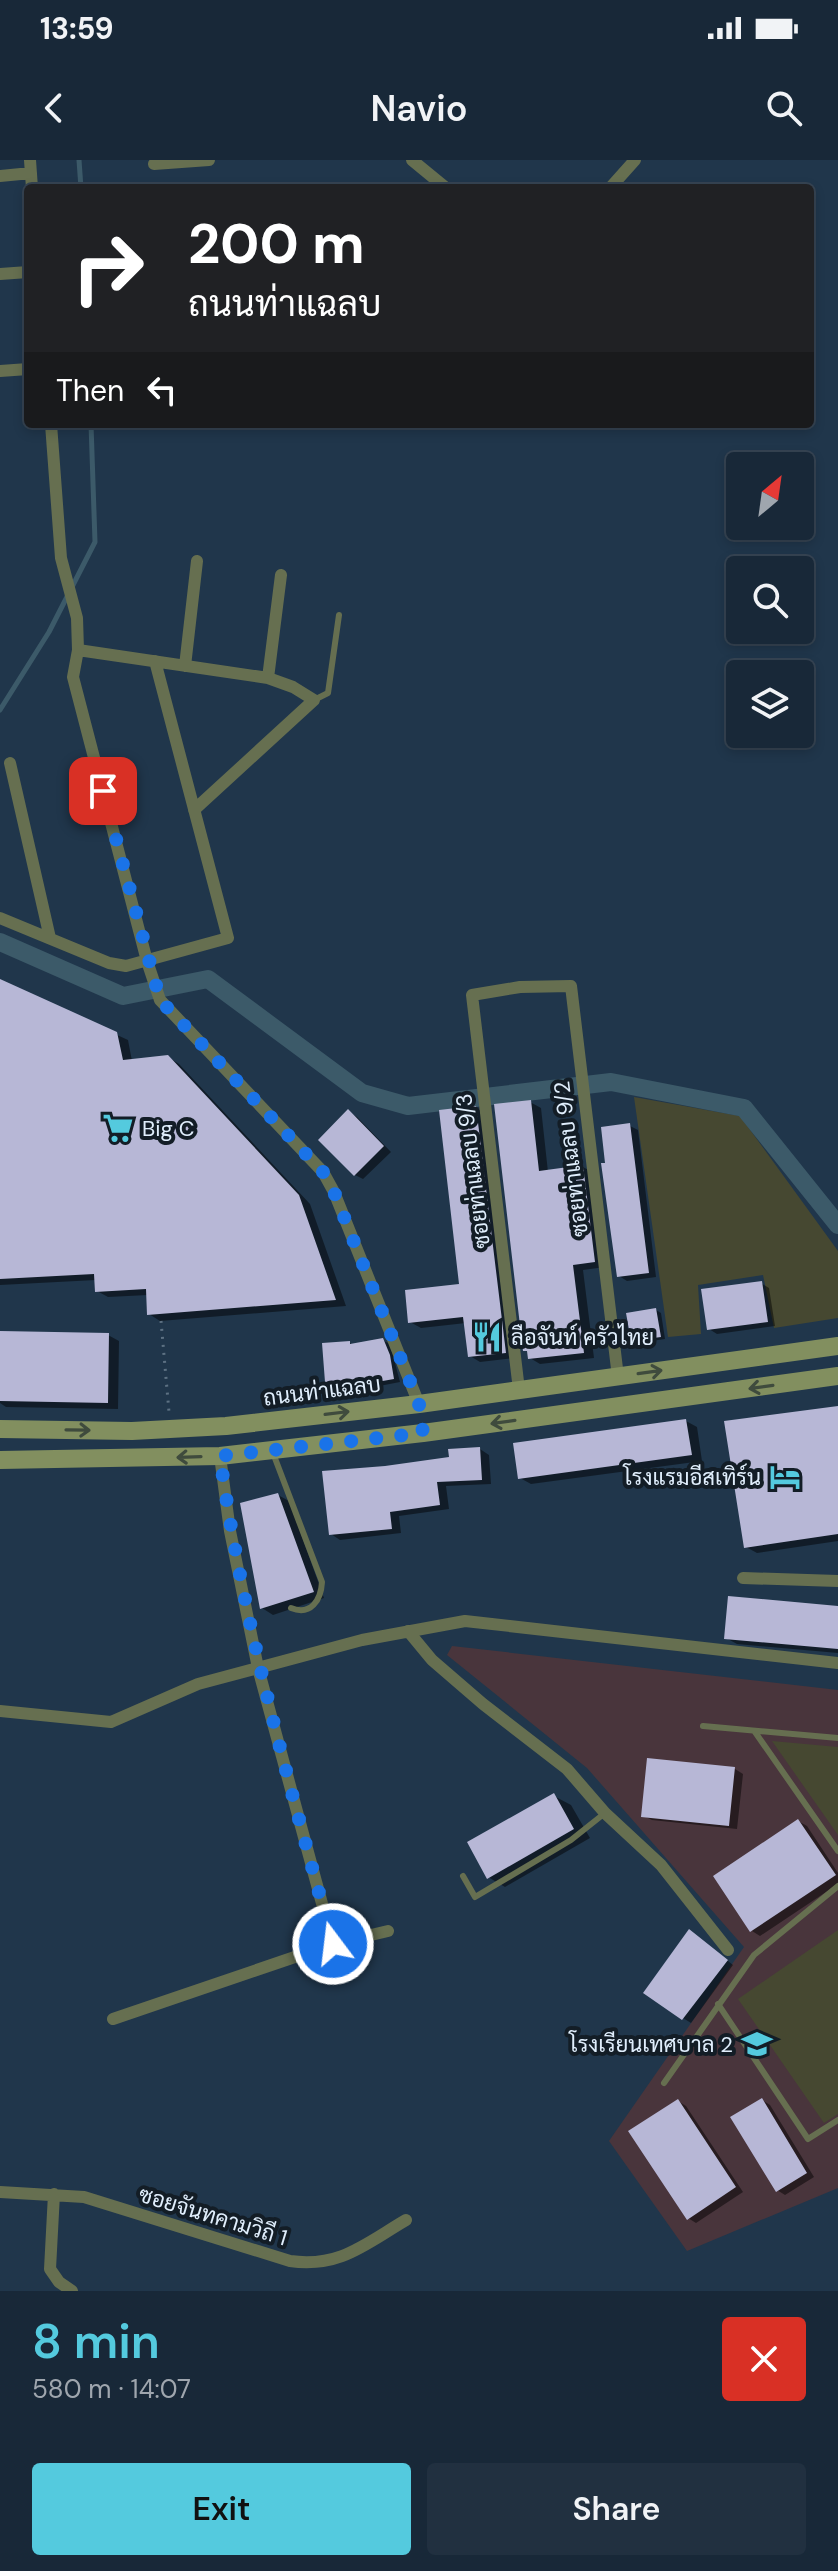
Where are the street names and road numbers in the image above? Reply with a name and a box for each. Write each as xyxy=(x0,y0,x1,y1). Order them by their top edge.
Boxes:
street label: ซอยท่าแฉลบ 9/2 xyxy=(547,1080,595,1238)
street label: ซอยท่าแฉลบ 9/3 xyxy=(449,1092,497,1250)
street label: ถนนท่าแฉลบ xyxy=(262,1369,382,1413)
street label: ซอยจันทคามวิถี 1 xyxy=(135,2180,291,2252)

